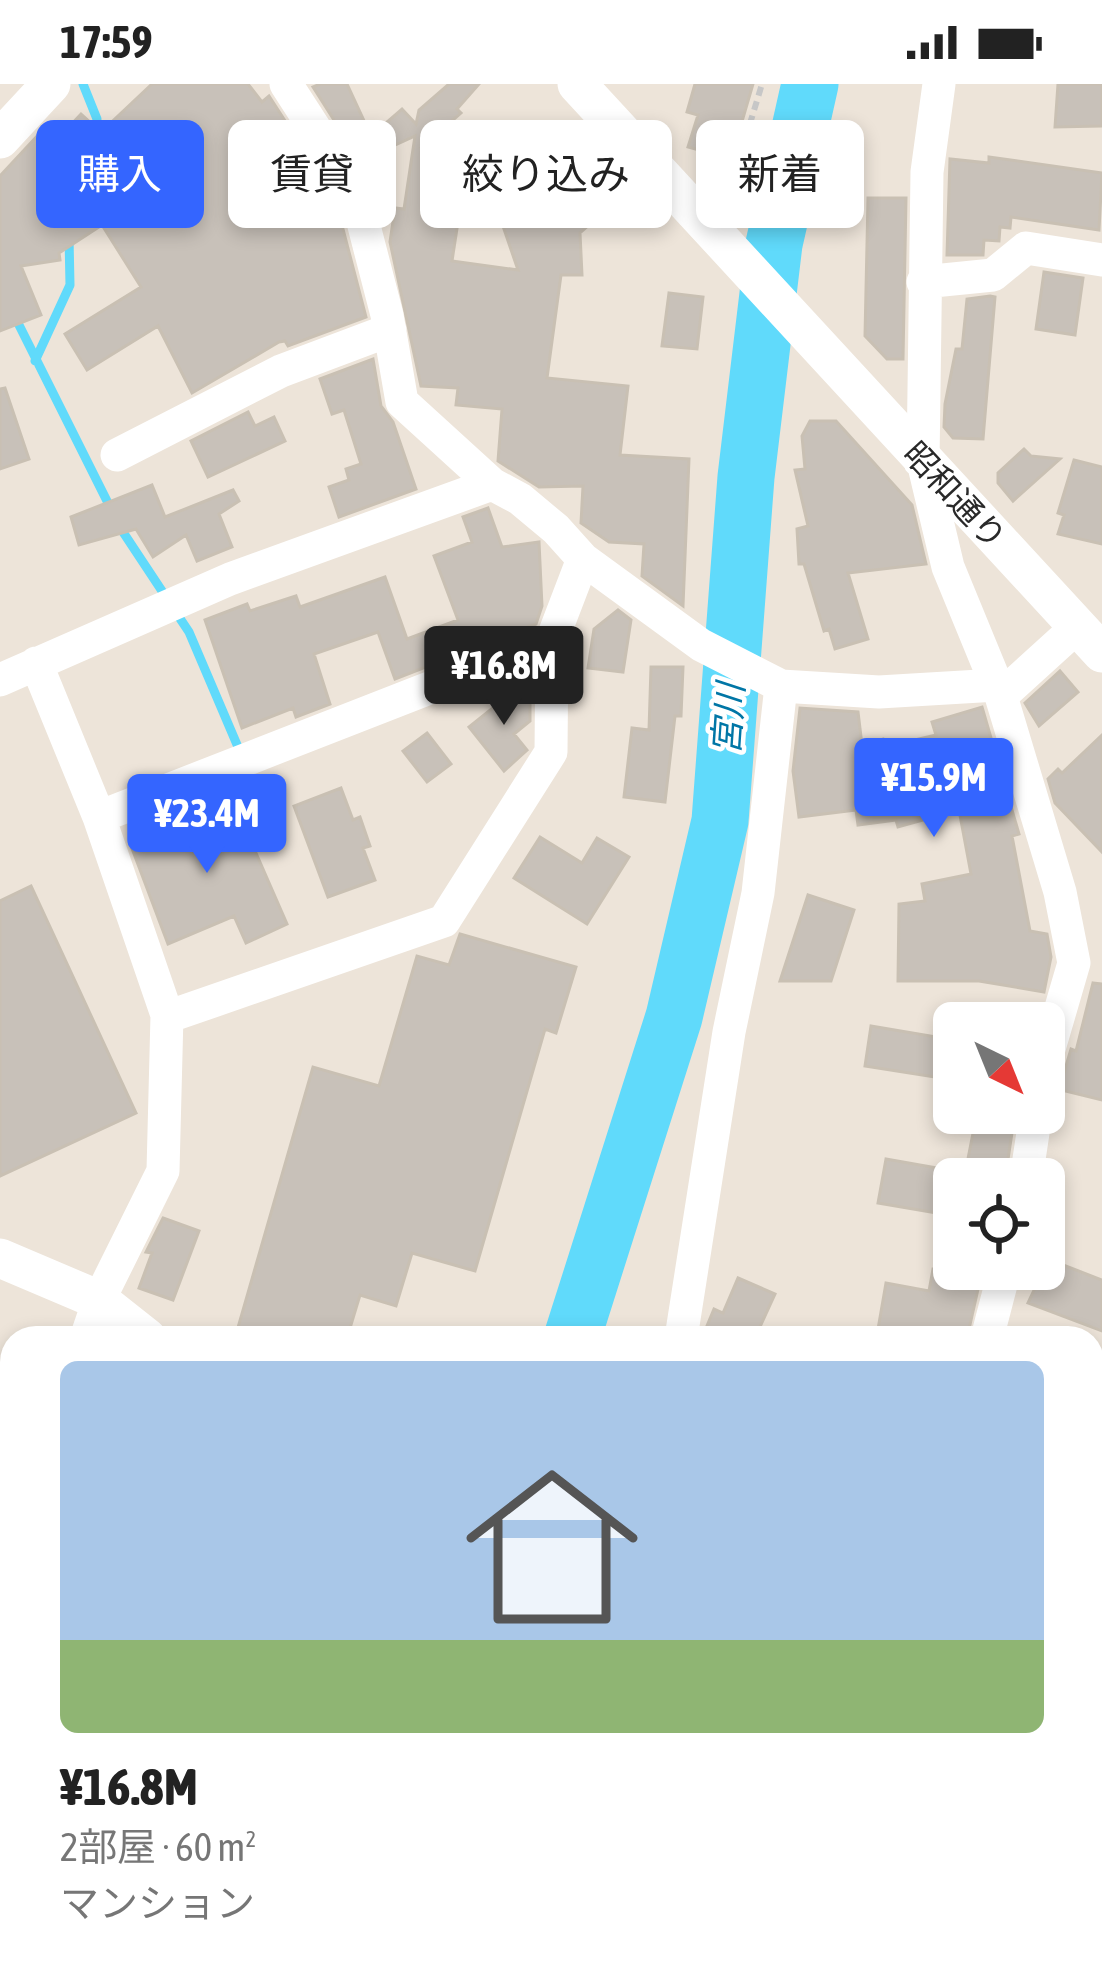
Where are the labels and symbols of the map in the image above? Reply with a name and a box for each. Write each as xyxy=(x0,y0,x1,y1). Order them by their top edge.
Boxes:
street label: 昭和通り xyxy=(896,434,1014,556)
pin: ¥16.8M xyxy=(406,626,602,728)
water label: 宮川 xyxy=(705,678,752,756)
pin: ¥15.9M xyxy=(836,738,1032,840)
pin: ¥23.4M xyxy=(109,774,305,876)
north arrow xyxy=(933,1002,1065,1134)

